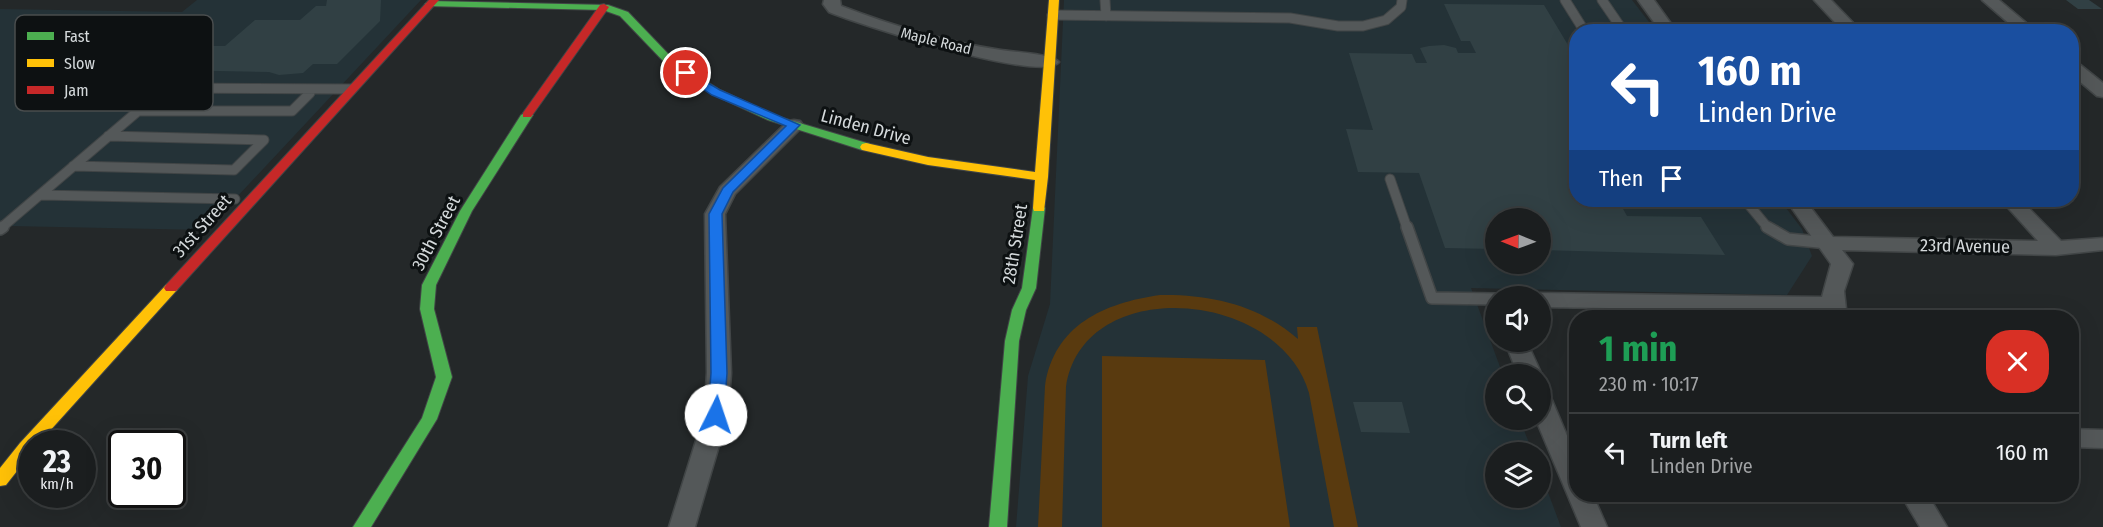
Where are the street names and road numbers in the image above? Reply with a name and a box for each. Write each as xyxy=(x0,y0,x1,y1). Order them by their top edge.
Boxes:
street label: Maple Road xyxy=(899,24,973,58)
street label: Linden Drive xyxy=(819,104,914,150)
street label: 31st Street xyxy=(168,190,236,262)
street label: 30th Street xyxy=(407,192,465,274)
street label: 28th Street xyxy=(998,202,1032,286)
street label: 23rd Avenue xyxy=(1920,234,2010,258)

